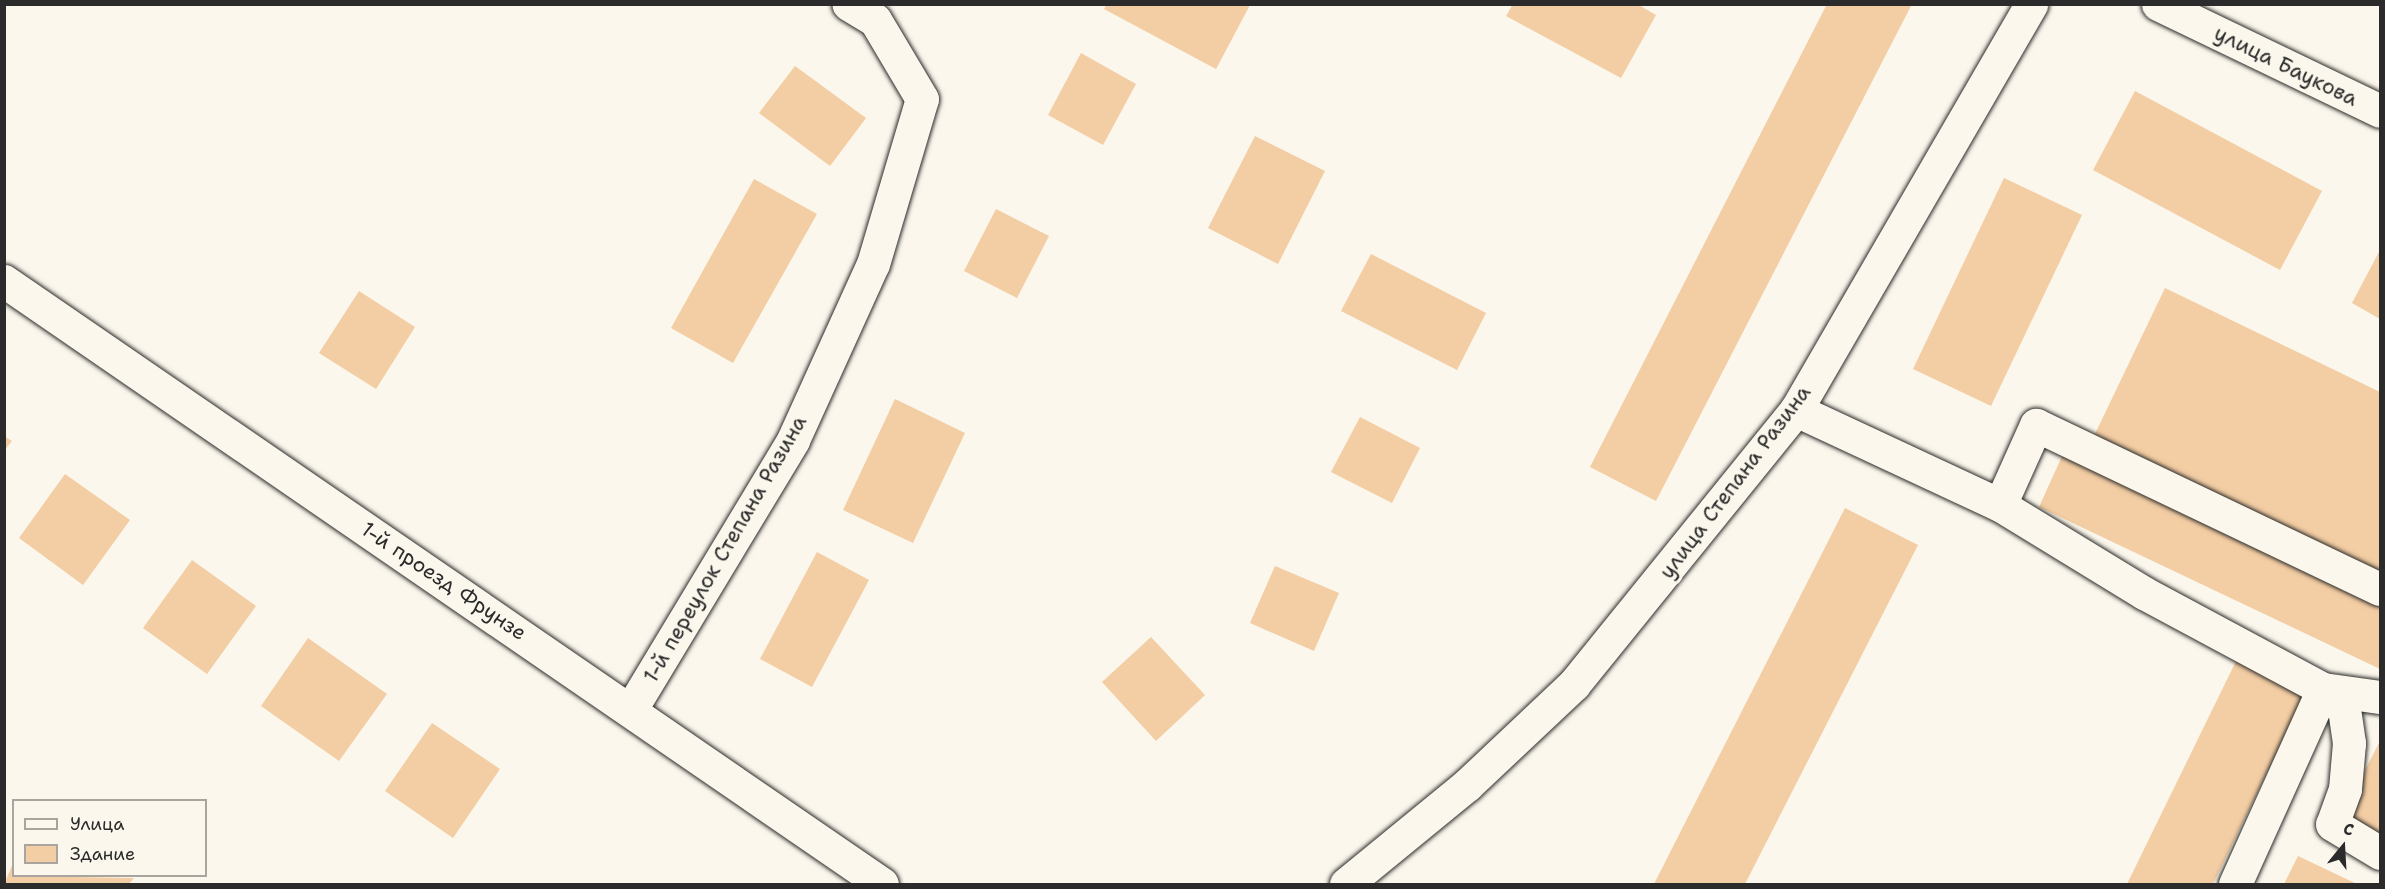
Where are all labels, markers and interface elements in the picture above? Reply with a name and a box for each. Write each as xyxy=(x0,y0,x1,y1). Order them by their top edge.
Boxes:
street label: улица Баукова xyxy=(2210,20,2362,112)
street label: улица Степана Разина xyxy=(1654,380,1816,584)
street label: 1-й переулок Степана Разина xyxy=(638,411,812,687)
street label: 1-й проезд Фрунзе xyxy=(357,516,531,646)
legend xyxy=(12,799,207,877)
text: Улица xyxy=(70,812,124,836)
north arrow xyxy=(2313,817,2373,877)
text: С xyxy=(2341,818,2357,841)
text: Здание xyxy=(70,842,135,866)

